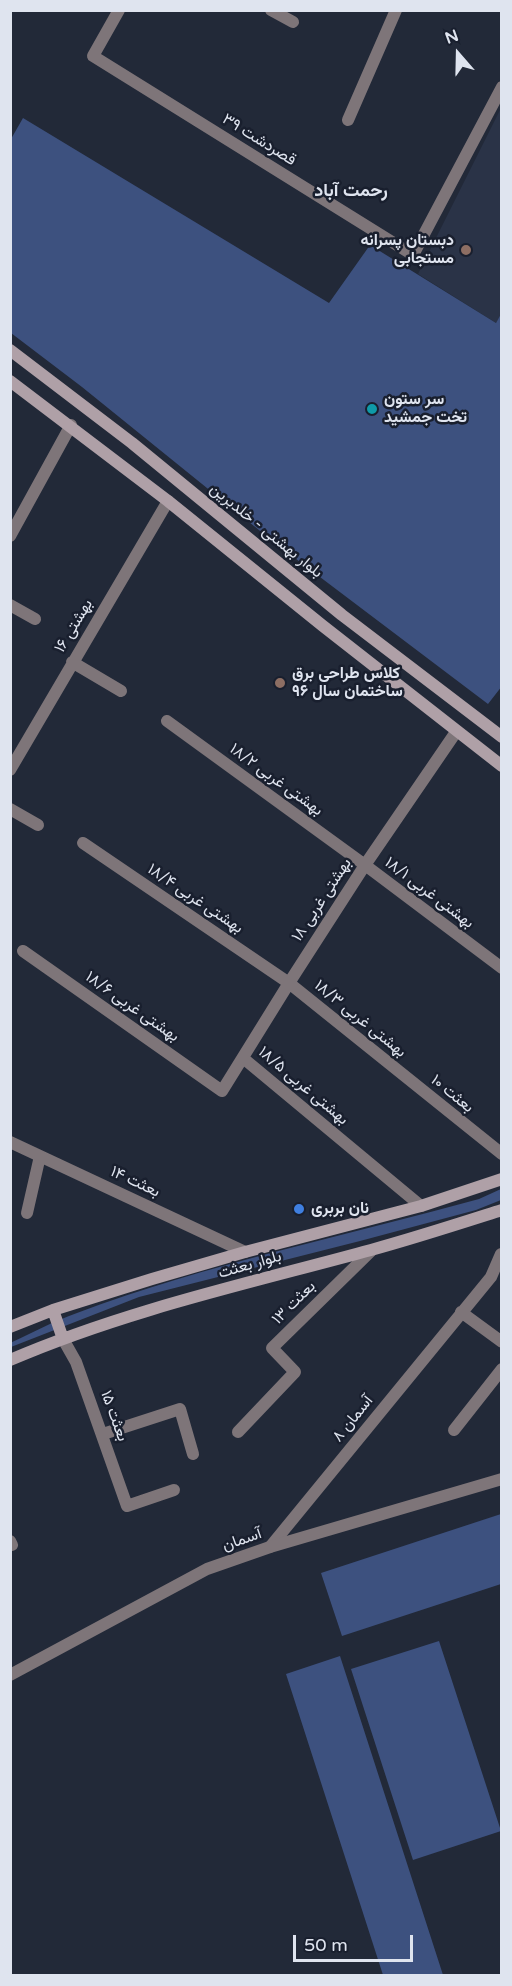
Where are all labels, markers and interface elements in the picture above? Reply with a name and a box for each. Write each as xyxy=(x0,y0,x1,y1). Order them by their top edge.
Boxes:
north arrow xyxy=(428,24,488,84)
text: N xyxy=(442,25,461,49)
street label: قصردشت ۳۹ xyxy=(218,110,300,170)
district label: رحمت آباد xyxy=(314,180,388,202)
place label: دبستان پسرانه مستجابی xyxy=(361,231,454,269)
marker: دبستان پسرانه مستجابی xyxy=(459,243,473,257)
place label: سر ستون تخت جمشید xyxy=(384,390,467,428)
marker: سر ستون تخت جمشید xyxy=(365,402,379,416)
street label: بلوار بهشتی - خلدبرین xyxy=(206,480,326,582)
street label: ۱۶ بهشتی xyxy=(51,596,97,656)
place label: کلاس طراحی برق ساختمان سال ۹۶ xyxy=(292,664,403,702)
marker: کلاس طراحی برق ساختمان سال ۹۶ xyxy=(273,676,287,690)
street label: بهشتی غربی ۱۸/۲ xyxy=(226,740,326,820)
street label: بهشتی غربی ۱۸/۱ xyxy=(380,853,478,933)
street label: بهشتی غربی ۱۸ xyxy=(288,855,356,945)
street label: بهشتی غربی ۱۸/۴ xyxy=(143,860,247,938)
street label: بهشتی غربی ۱۸/۶ xyxy=(81,968,183,1046)
street label: بهشتی غربی ۱۸/۳ xyxy=(310,976,410,1062)
street label: بهشتی غربی ۱۸/۵ xyxy=(254,1043,352,1129)
street label: ۱۰ بعثت xyxy=(427,1071,477,1117)
street label: بعثت ۱۴ xyxy=(107,1162,163,1202)
place label: نان بربری xyxy=(311,1199,369,1219)
marker: نان بربری xyxy=(292,1202,306,1216)
street label: بلوار بعثت xyxy=(216,1247,284,1283)
street label: ۱۳ بعثت xyxy=(268,1277,320,1329)
street label: بعثت ۱۵ xyxy=(96,1388,132,1444)
street label: ۸ آسمان xyxy=(329,1392,377,1446)
street label: آسمان xyxy=(220,1524,264,1556)
scale bar xyxy=(296,1923,416,1961)
text: 50 m xyxy=(304,1934,348,1956)

